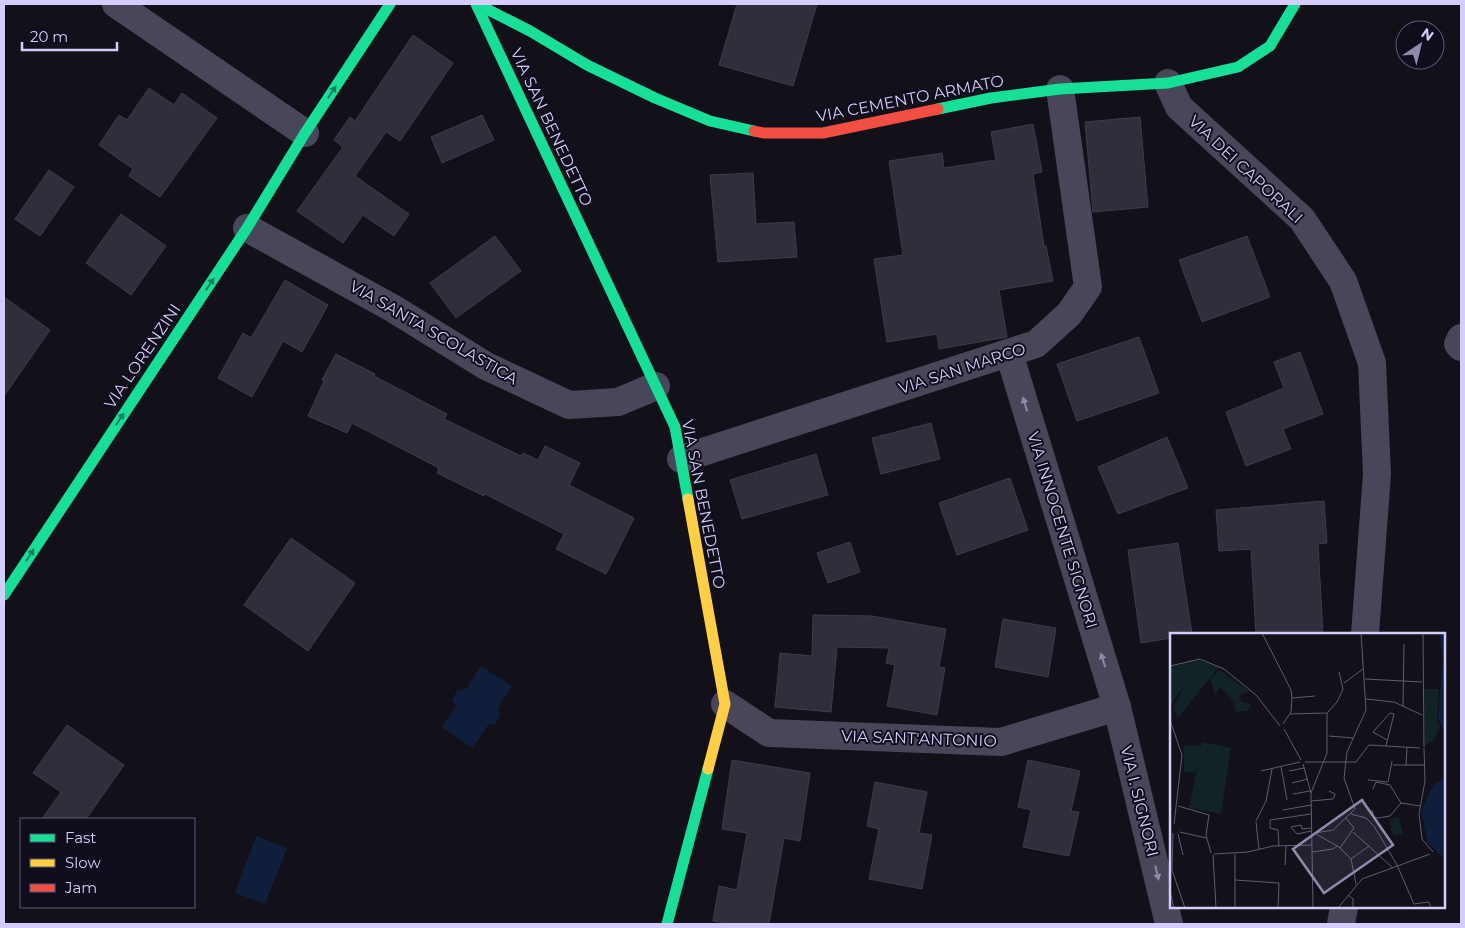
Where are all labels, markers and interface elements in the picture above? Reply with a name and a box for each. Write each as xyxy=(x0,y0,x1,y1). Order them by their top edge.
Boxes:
scale bar xyxy=(22,20,118,52)
north arrow xyxy=(1395,20,1445,70)
text: N xyxy=(1418,24,1437,45)
text: 20 m xyxy=(30,27,68,46)
street label: VIA SAN BENEDETTO xyxy=(507,45,597,209)
street label: VIA CEMENTO ARMATO xyxy=(815,71,1006,126)
one-way arrow xyxy=(327,86,336,99)
street label: VIA DEI CAPORALI xyxy=(1185,112,1307,227)
street label: VIA SANTA SCOLASTICA xyxy=(346,276,522,389)
one-way arrow xyxy=(205,277,215,290)
street label: VIA LORENZINI xyxy=(100,300,185,412)
street label: VIA SAN MARCO xyxy=(896,339,1028,398)
one-way arrow xyxy=(1020,397,1028,412)
one-way arrow xyxy=(115,412,125,426)
street label: VIA SAN BENEDETTO xyxy=(678,418,729,590)
street label: VIA INNOCENTE SIGNORI xyxy=(1024,429,1102,631)
one-way arrow xyxy=(26,548,35,561)
inset map xyxy=(1170,633,1445,908)
one-way arrow xyxy=(1098,653,1106,668)
street label: VIA SANT'ANTONIO xyxy=(841,726,997,751)
street label: VIA I. SIGNORI xyxy=(1117,744,1162,859)
legend xyxy=(20,818,195,908)
text: Fast xyxy=(65,828,96,847)
text: Slow xyxy=(65,853,101,872)
one-way arrow xyxy=(1153,866,1161,881)
text: Jam xyxy=(64,878,97,897)

